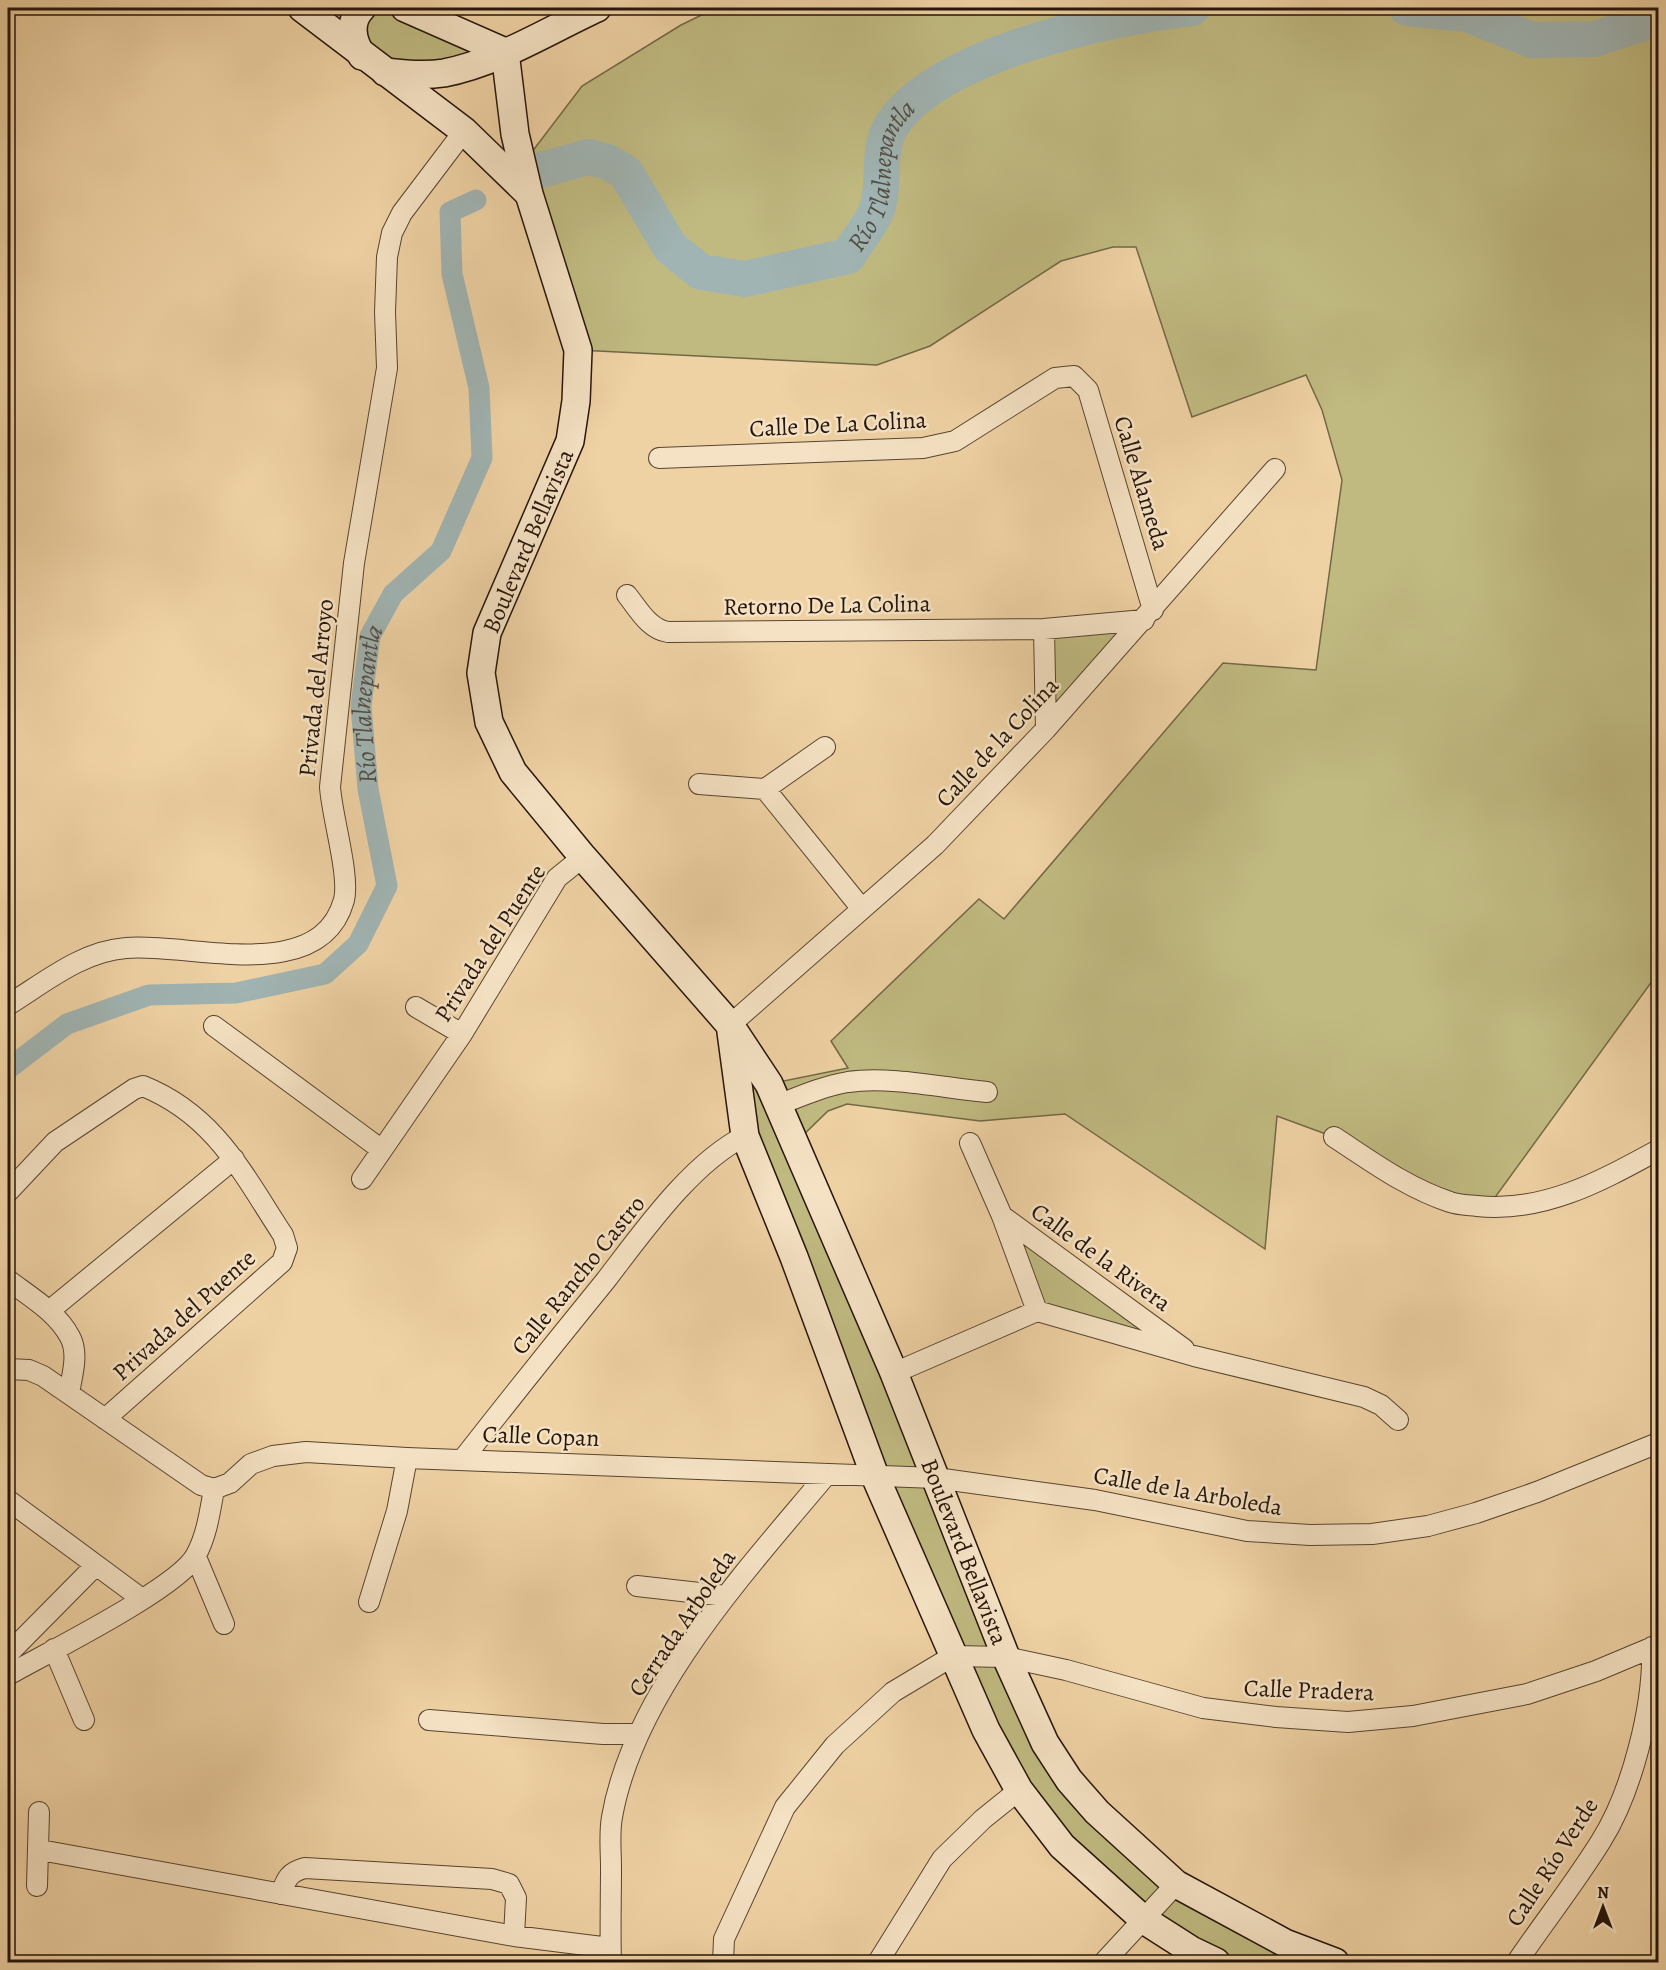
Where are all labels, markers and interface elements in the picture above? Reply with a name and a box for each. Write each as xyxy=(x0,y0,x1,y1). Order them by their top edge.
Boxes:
water label: Río Tlalnepantla xyxy=(839,91,923,258)
street label: Calle De La Colina xyxy=(749,403,928,445)
street label: Calle Alameda xyxy=(1106,412,1178,555)
street label: Boulevard Bellavista xyxy=(475,443,582,638)
street label: Retorno De La Colina xyxy=(723,587,932,623)
street label: Privada del Arroyo xyxy=(291,597,341,779)
water label: Río Tlalnepantla xyxy=(343,617,391,785)
street label: Calle de la Colina xyxy=(928,669,1066,814)
street label: Privada del Puente xyxy=(427,858,553,1028)
street label: Calle Rancho Castro xyxy=(504,1189,652,1361)
street label: Calle de la Rivera xyxy=(1024,1195,1178,1319)
street label: Privada del Puente xyxy=(106,1242,262,1388)
street label: Calle Copan xyxy=(482,1418,600,1454)
street label: Boulevard Bellavista xyxy=(913,1454,1016,1650)
street label: Calle de la Arboleda xyxy=(1091,1459,1286,1523)
street label: Cerrada Arboleda xyxy=(621,1542,744,1703)
street label: Calle Pradera xyxy=(1243,1672,1375,1708)
street label: Calle Río Verde xyxy=(1498,1791,1606,1933)
north arrow xyxy=(1573,1877,1633,1937)
text: N xyxy=(1597,1882,1609,1904)

